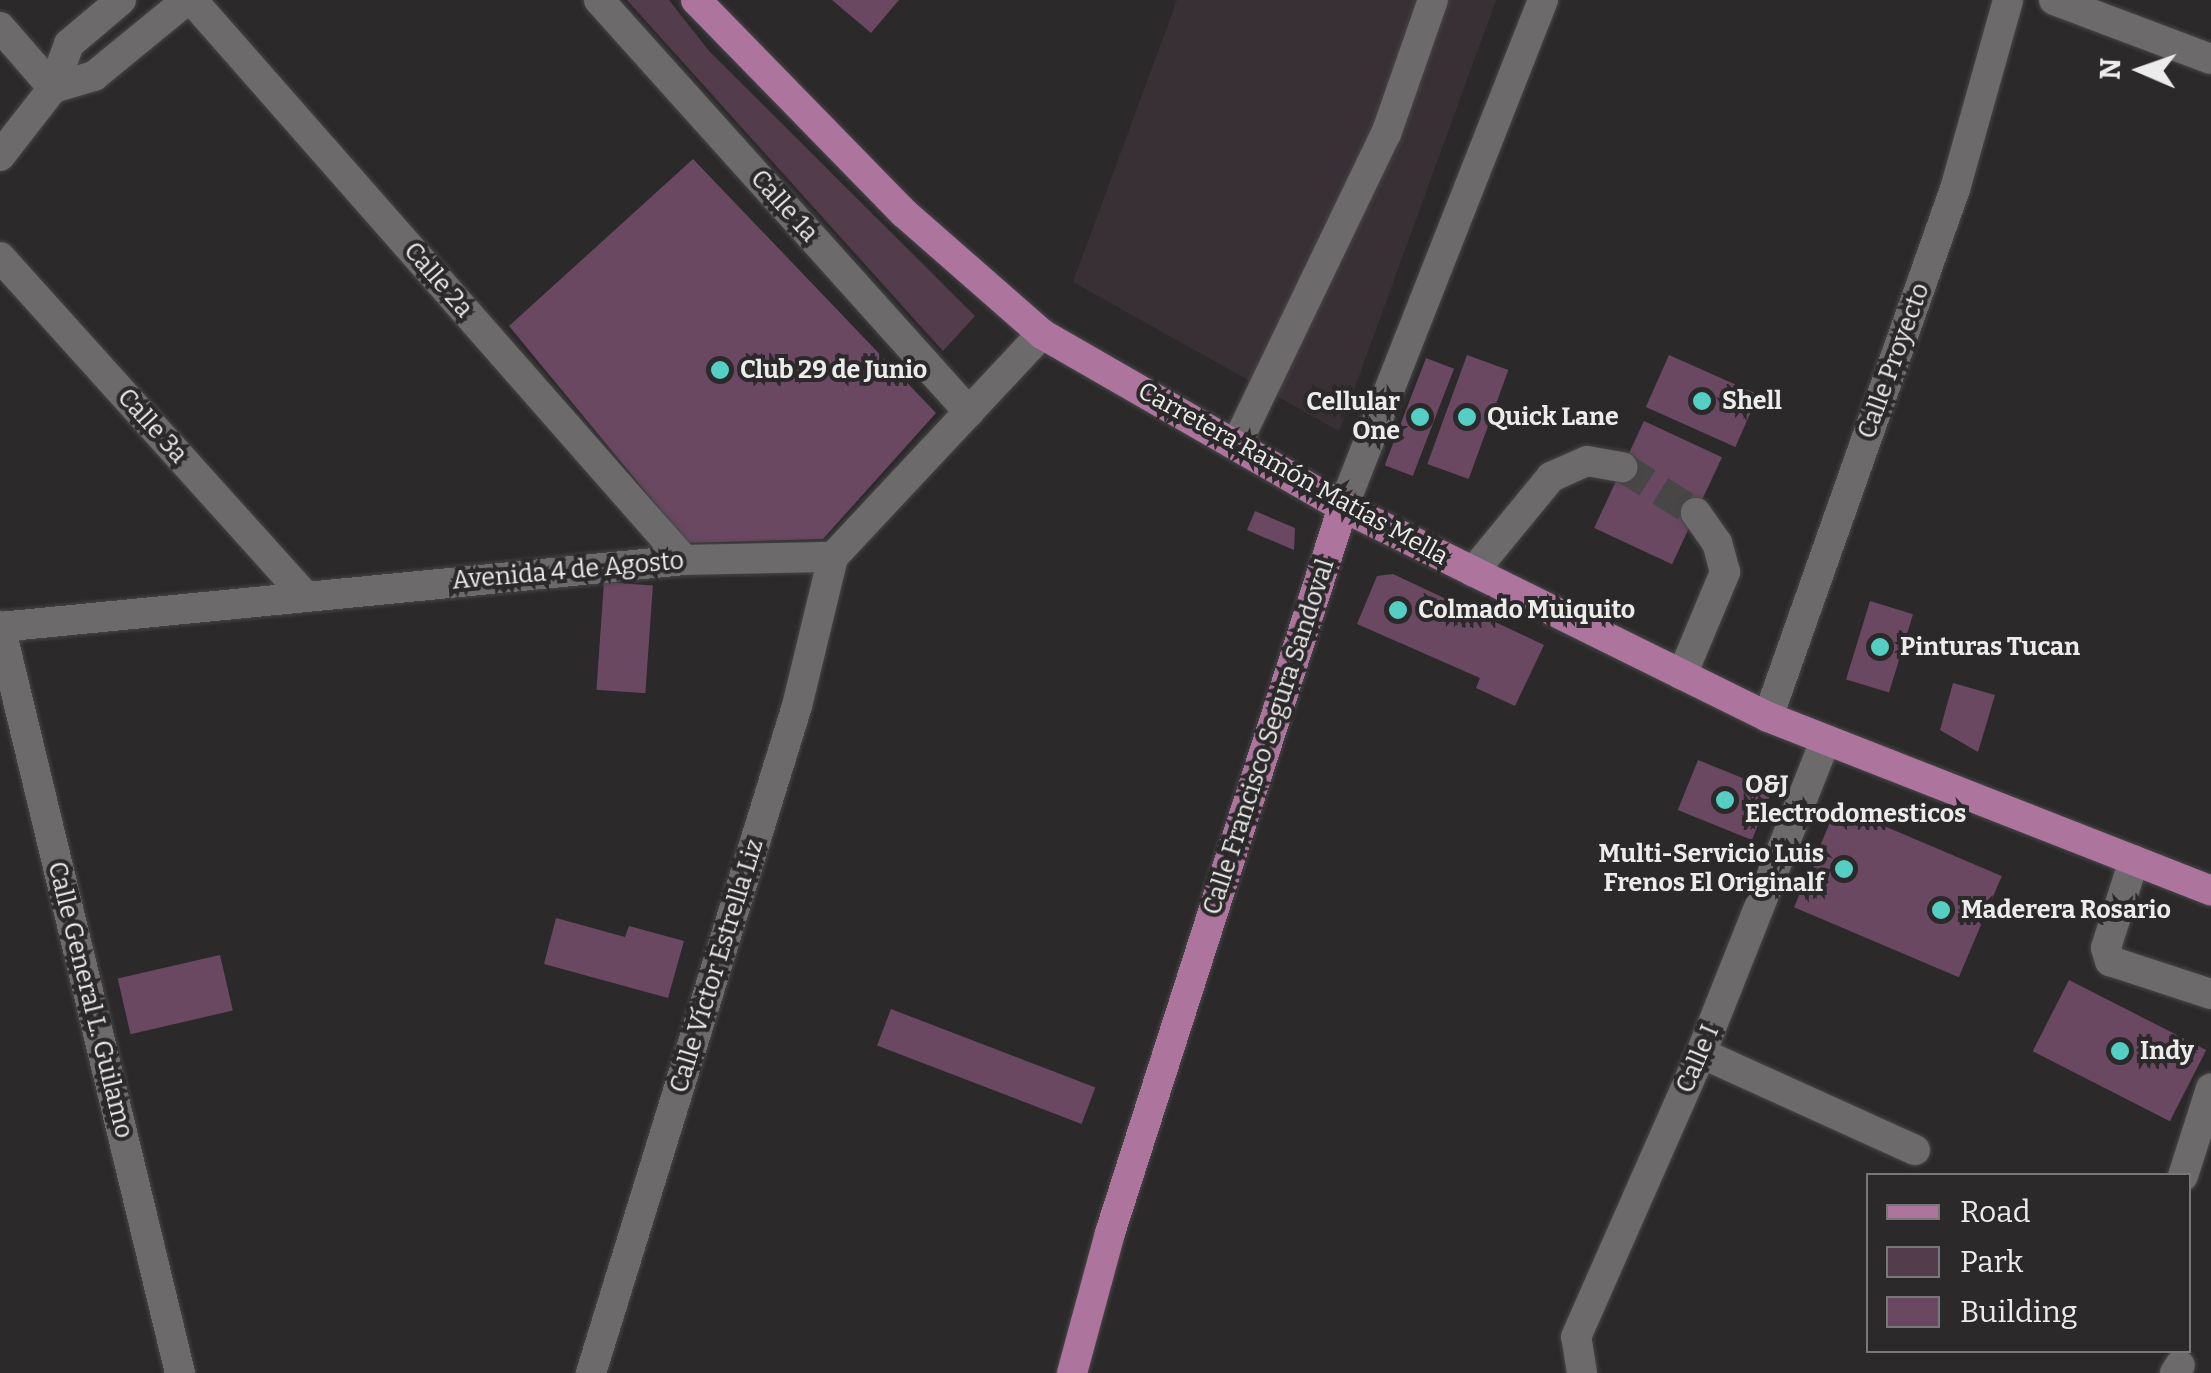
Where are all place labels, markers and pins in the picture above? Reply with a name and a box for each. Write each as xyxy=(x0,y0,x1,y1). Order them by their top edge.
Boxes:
place label: Club 29 de Junio xyxy=(740,355,927,385)
marker: Club 29 de Junio xyxy=(709,359,731,381)
place label: Shell xyxy=(1722,386,1782,416)
place label: Cellular One xyxy=(1306,388,1400,447)
marker: Shell xyxy=(1691,390,1713,412)
place label: Quick Lane xyxy=(1487,402,1619,432)
marker: Cellular One xyxy=(1409,406,1431,428)
marker: Quick Lane xyxy=(1456,406,1478,428)
place label: Colmado Muiquito xyxy=(1418,595,1635,625)
marker: Colmado Muiquito xyxy=(1387,599,1409,621)
place label: Pinturas Tucan xyxy=(1900,632,2080,662)
marker: Pinturas Tucan xyxy=(1869,636,1891,658)
place label: O&J Electrodomesticos xyxy=(1745,771,1966,830)
marker: O&J Electrodomesticos xyxy=(1714,789,1736,811)
place label: Multi-Servicio Luis Frenos El Originalf xyxy=(1599,840,1824,899)
marker: Multi-Servicio Luis Frenos El Originalf xyxy=(1833,858,1855,880)
place label: Maderera Rosario xyxy=(1961,895,2171,925)
marker: Maderera Rosario xyxy=(1930,899,1952,921)
place label: Indy xyxy=(2140,1036,2194,1066)
marker: Indy xyxy=(2109,1040,2131,1062)

